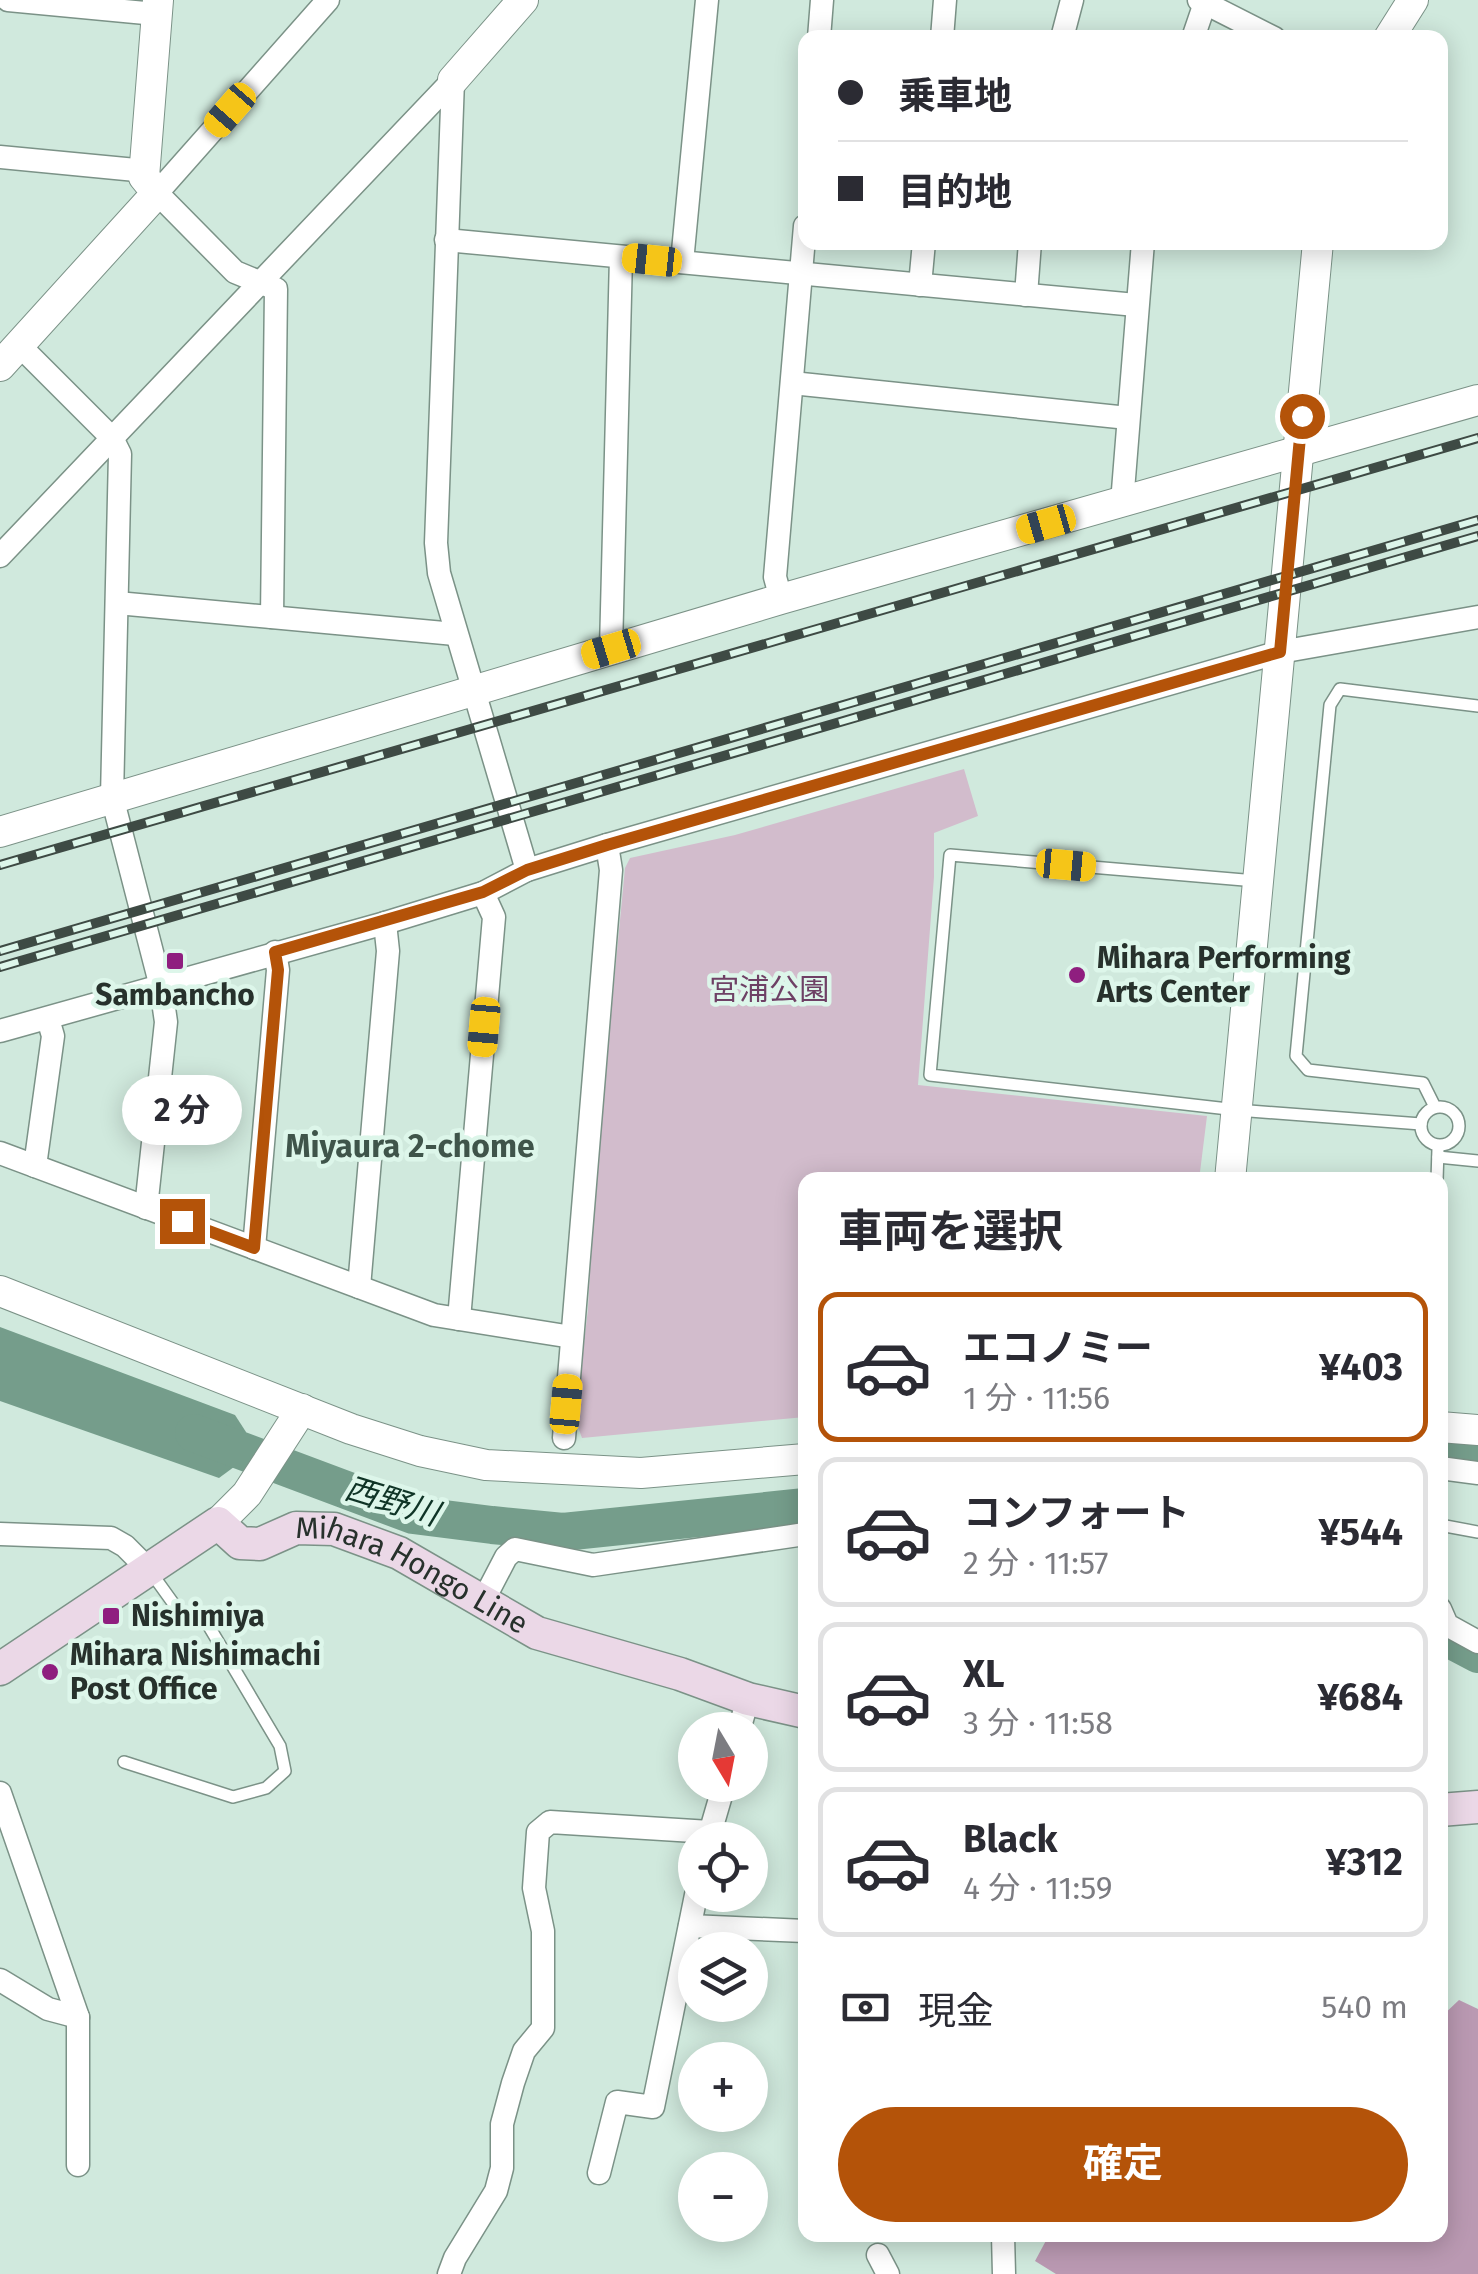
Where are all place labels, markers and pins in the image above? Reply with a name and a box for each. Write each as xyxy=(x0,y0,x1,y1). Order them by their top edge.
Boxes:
place label: Mihara Performing Arts Center xyxy=(1096,940,1351,1010)
marker: Sambancho xyxy=(164,950,186,972)
marker: Mihara Performing Arts Center xyxy=(1066,964,1088,986)
place label: Sambancho xyxy=(95,977,255,1013)
place label: Nishimiya xyxy=(131,1598,265,1634)
marker: Nishimiya xyxy=(100,1605,122,1627)
place label: Mihara Nishimachi Post Office xyxy=(70,1637,321,1707)
marker: Mihara Nishimachi Post Office xyxy=(39,1661,61,1683)

